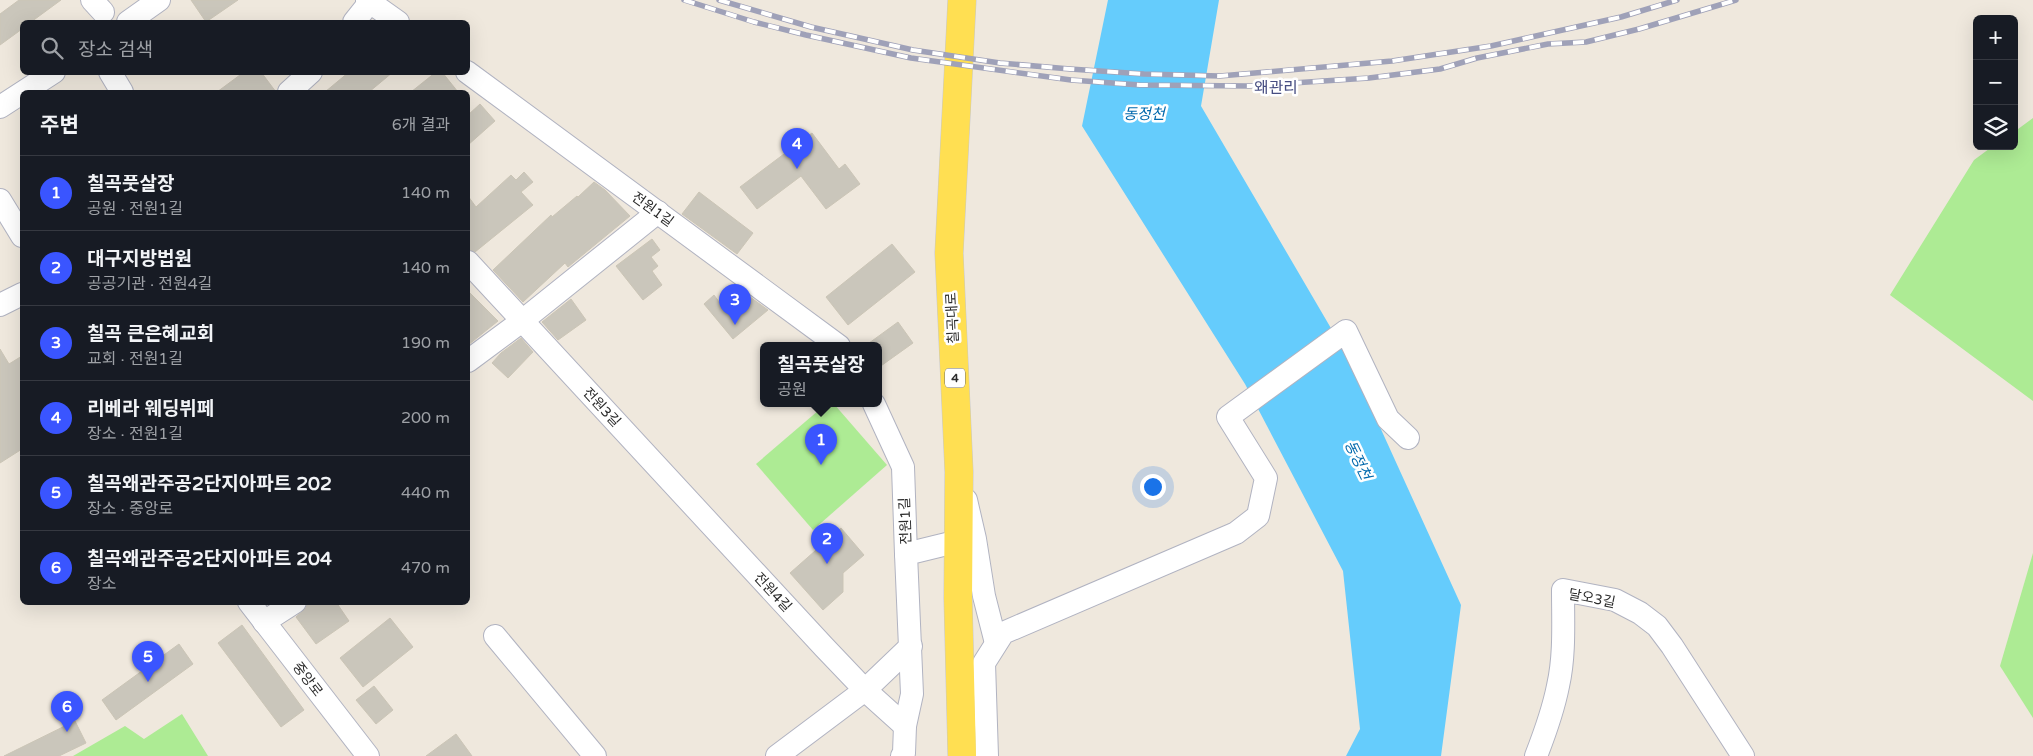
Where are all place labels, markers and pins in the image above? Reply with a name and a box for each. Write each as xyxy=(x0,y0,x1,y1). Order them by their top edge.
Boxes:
pin: 4 xyxy=(781,128,813,169)
pin: 3 xyxy=(719,284,751,325)
pin: 1 xyxy=(805,424,837,465)
pin: 2 xyxy=(811,523,843,564)
pin: 5 xyxy=(132,641,164,682)
pin: 6 xyxy=(51,691,83,732)

